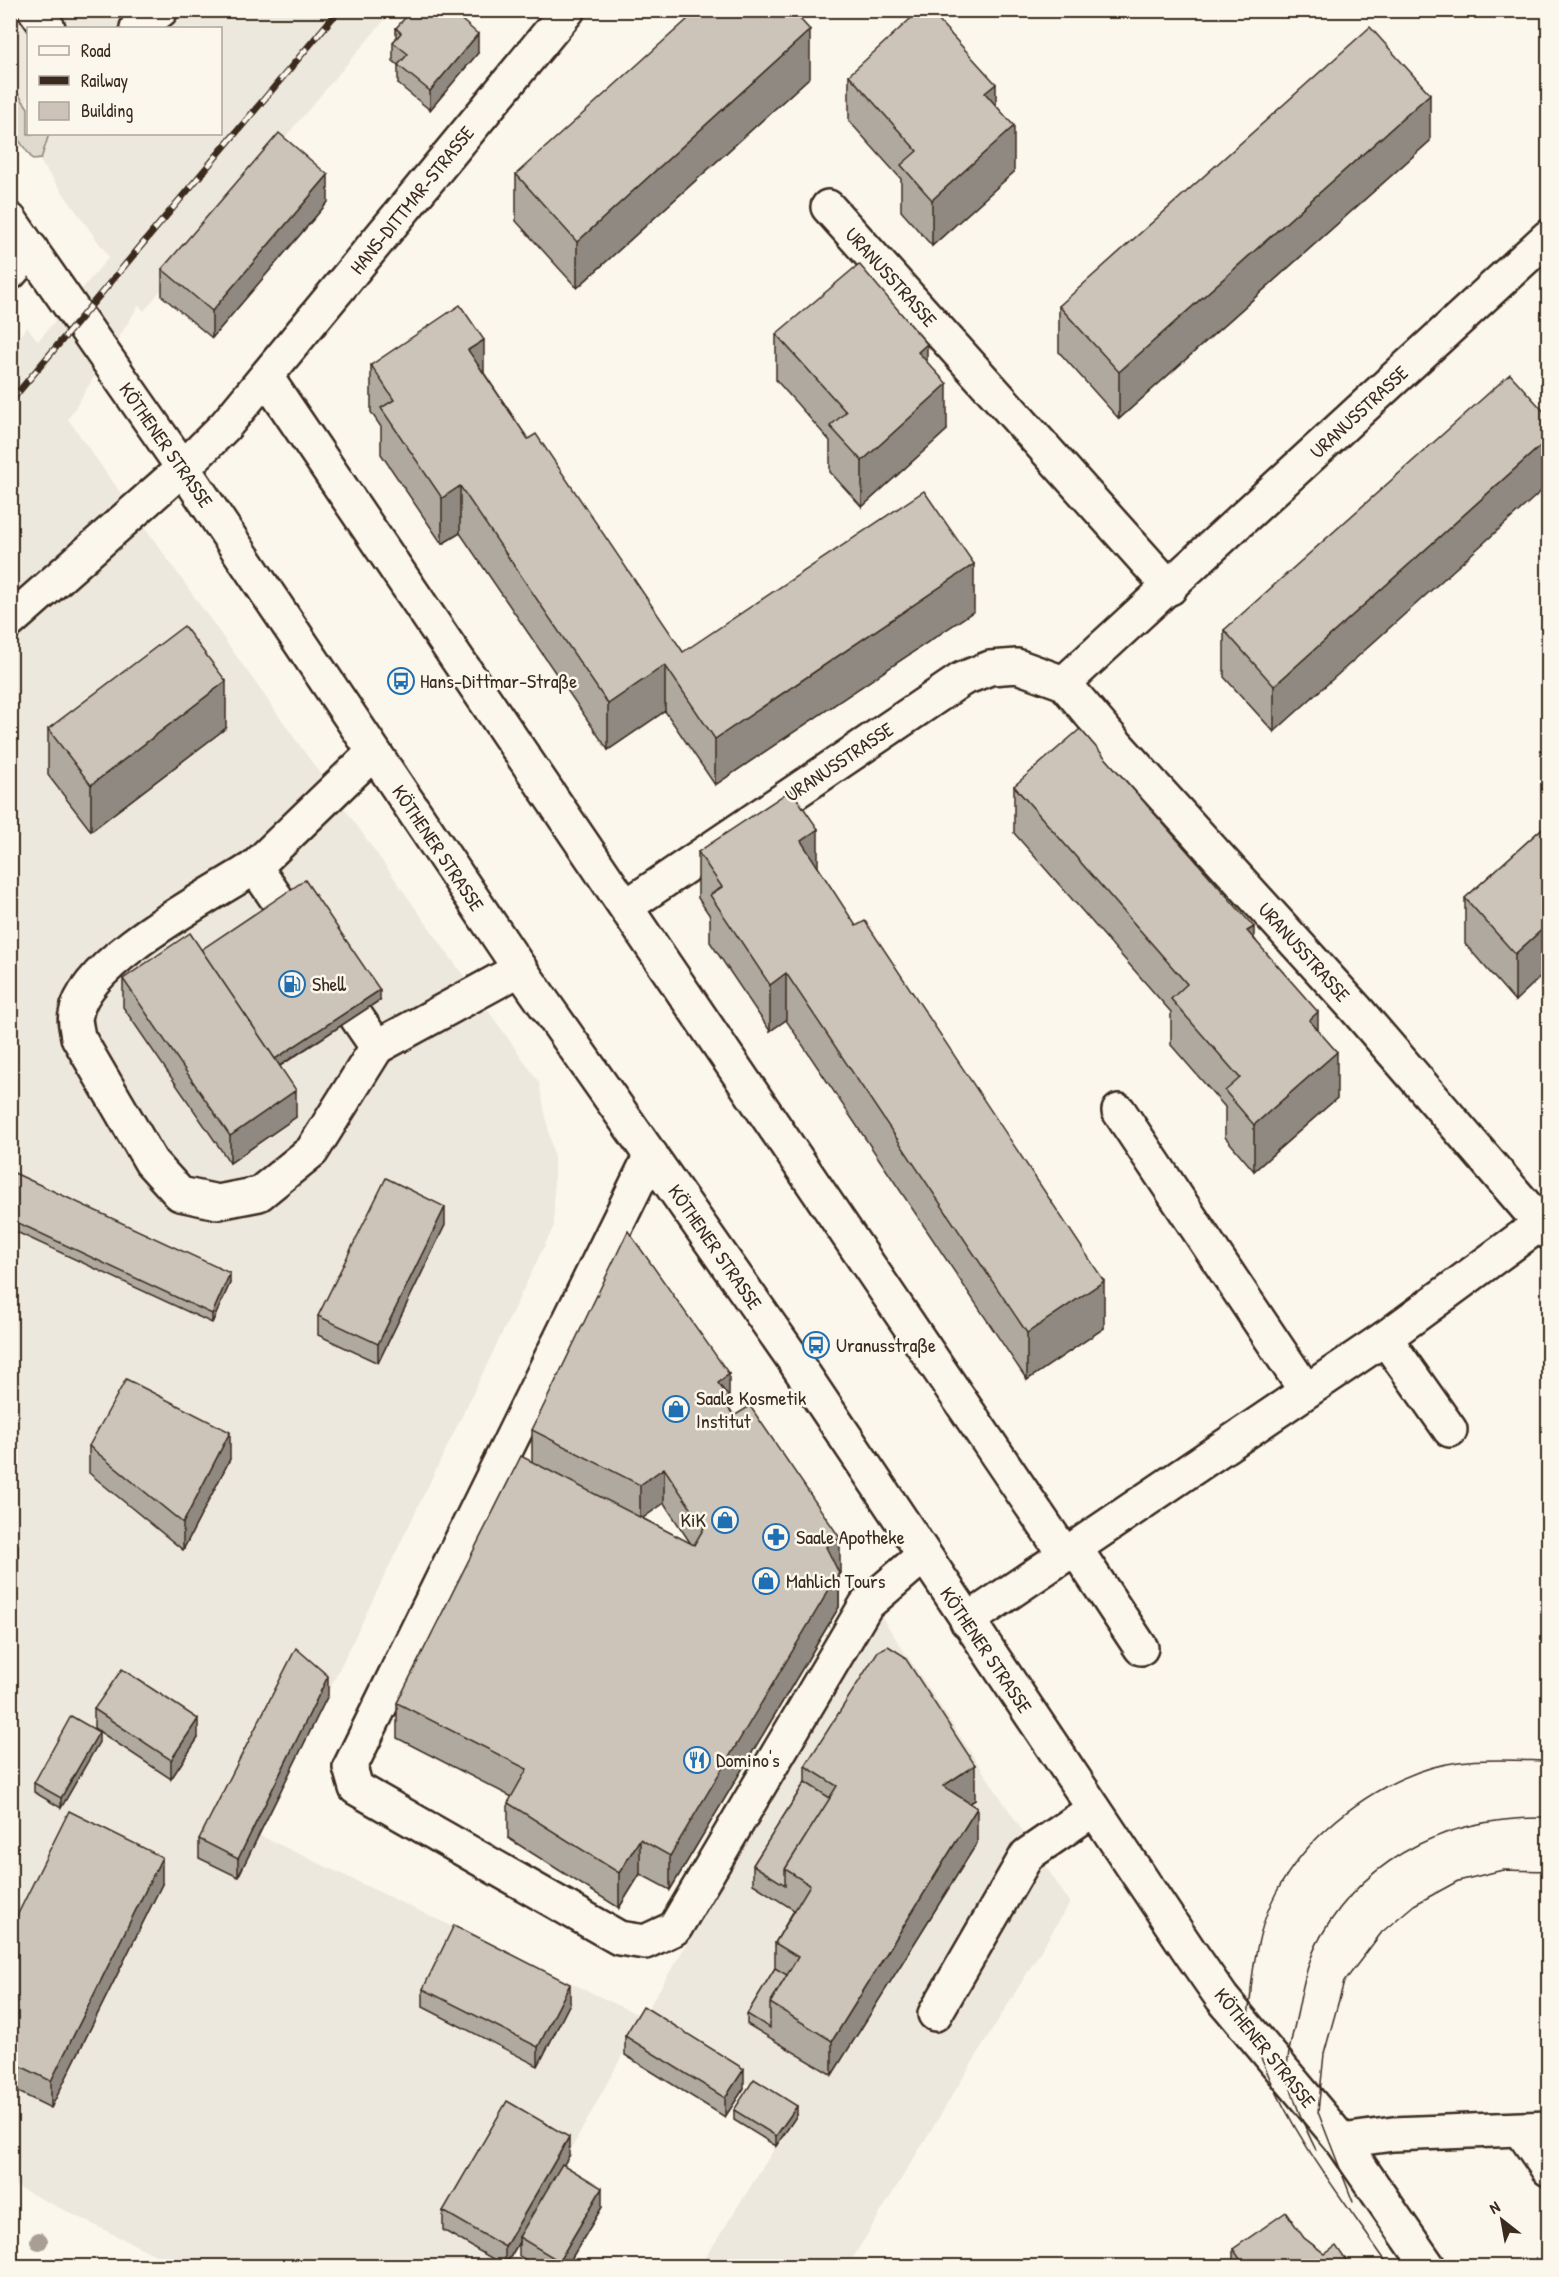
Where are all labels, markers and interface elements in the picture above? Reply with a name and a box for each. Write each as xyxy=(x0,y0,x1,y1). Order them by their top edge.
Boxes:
legend xyxy=(27,27,222,135)
text: Road xyxy=(81,38,111,63)
text: Railway xyxy=(81,68,128,93)
text: Building xyxy=(81,98,133,123)
street label: HANS-DITTMAR-STRASSE xyxy=(343,120,480,279)
street label: URANUSSTRASSE xyxy=(839,221,943,332)
street label: URANUSSTRASSE xyxy=(1304,359,1414,464)
street label: KÖTHENER STRASSE xyxy=(113,377,220,513)
bus stop icon: Hans-Dittmar-Straße xyxy=(386,666,416,696)
place label: Hans-Dittmar-Straße xyxy=(420,667,577,694)
street label: URANUSSTRASSE xyxy=(779,715,898,808)
street label: KÖTHENER STRASSE xyxy=(386,779,491,916)
street label: URANUSSTRASSE xyxy=(1252,896,1356,1007)
fuel station icon: Shell xyxy=(277,969,307,999)
place label: Shell xyxy=(312,970,347,997)
street label: KÖTHENER STRASSE xyxy=(662,1179,769,1315)
bus stop icon: Uranusstraße xyxy=(801,1330,831,1360)
place label: Uranusstraße xyxy=(836,1331,936,1358)
place label: Saale Kosmetik Institut xyxy=(696,1384,806,1434)
shop icon: Saale Kosmetik Institut xyxy=(661,1394,691,1424)
shop icon: KiK xyxy=(710,1505,740,1535)
place label: KiK xyxy=(681,1506,707,1533)
pharmacy icon: Saale Apotheke xyxy=(761,1522,791,1552)
place label: Saale Apotheke xyxy=(796,1523,905,1550)
shop icon: Mahlich Tours xyxy=(751,1566,781,1596)
place label: Mahlich Tours xyxy=(786,1567,886,1594)
street label: KÖTHENER STRASSE xyxy=(934,1581,1039,1718)
restaurant icon: Domino's xyxy=(682,1745,712,1775)
place label: Domino's xyxy=(716,1746,780,1773)
street label: KÖTHENER STRASSE xyxy=(1209,1982,1322,2113)
north arrow xyxy=(1472,2190,1532,2250)
text: N xyxy=(1485,2195,1504,2219)

